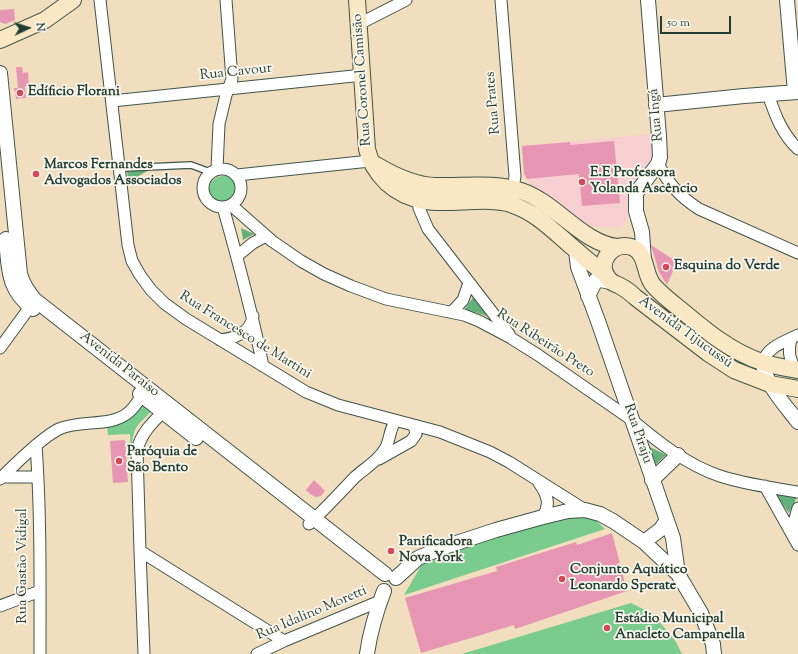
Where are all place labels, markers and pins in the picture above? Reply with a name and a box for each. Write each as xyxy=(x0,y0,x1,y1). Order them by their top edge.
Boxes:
place label: Edíficio Florani xyxy=(28,85,120,101)
marker: Edíficio Florani xyxy=(15,88,25,98)
place label: Marcos Fernandes Advogados Associados xyxy=(44,158,182,190)
place label: E.E Professora Yolanda Ascêncio xyxy=(590,166,698,198)
marker: Marcos Fernandes Advogados Associados xyxy=(31,169,41,179)
marker: E.E Professora Yolanda Ascêncio xyxy=(577,177,587,187)
place label: Esquina do Verde xyxy=(674,259,780,275)
marker: Esquina do Verde xyxy=(661,262,671,272)
place label: Paróquia de São Bento xyxy=(127,445,197,478)
marker: Paróquia de São Bento xyxy=(114,456,124,466)
place label: Panificadora Nova York xyxy=(399,535,473,568)
marker: Panificadora Nova York xyxy=(386,546,396,556)
place label: Conjunto Aquático Leonardo Sperate xyxy=(570,563,688,596)
marker: Conjunto Aquático Leonardo Sperate xyxy=(557,574,567,584)
place label: Estádio Municipal Anacleto Campanella xyxy=(615,612,745,644)
marker: Estádio Municipal Anacleto Campanella xyxy=(602,623,612,633)

